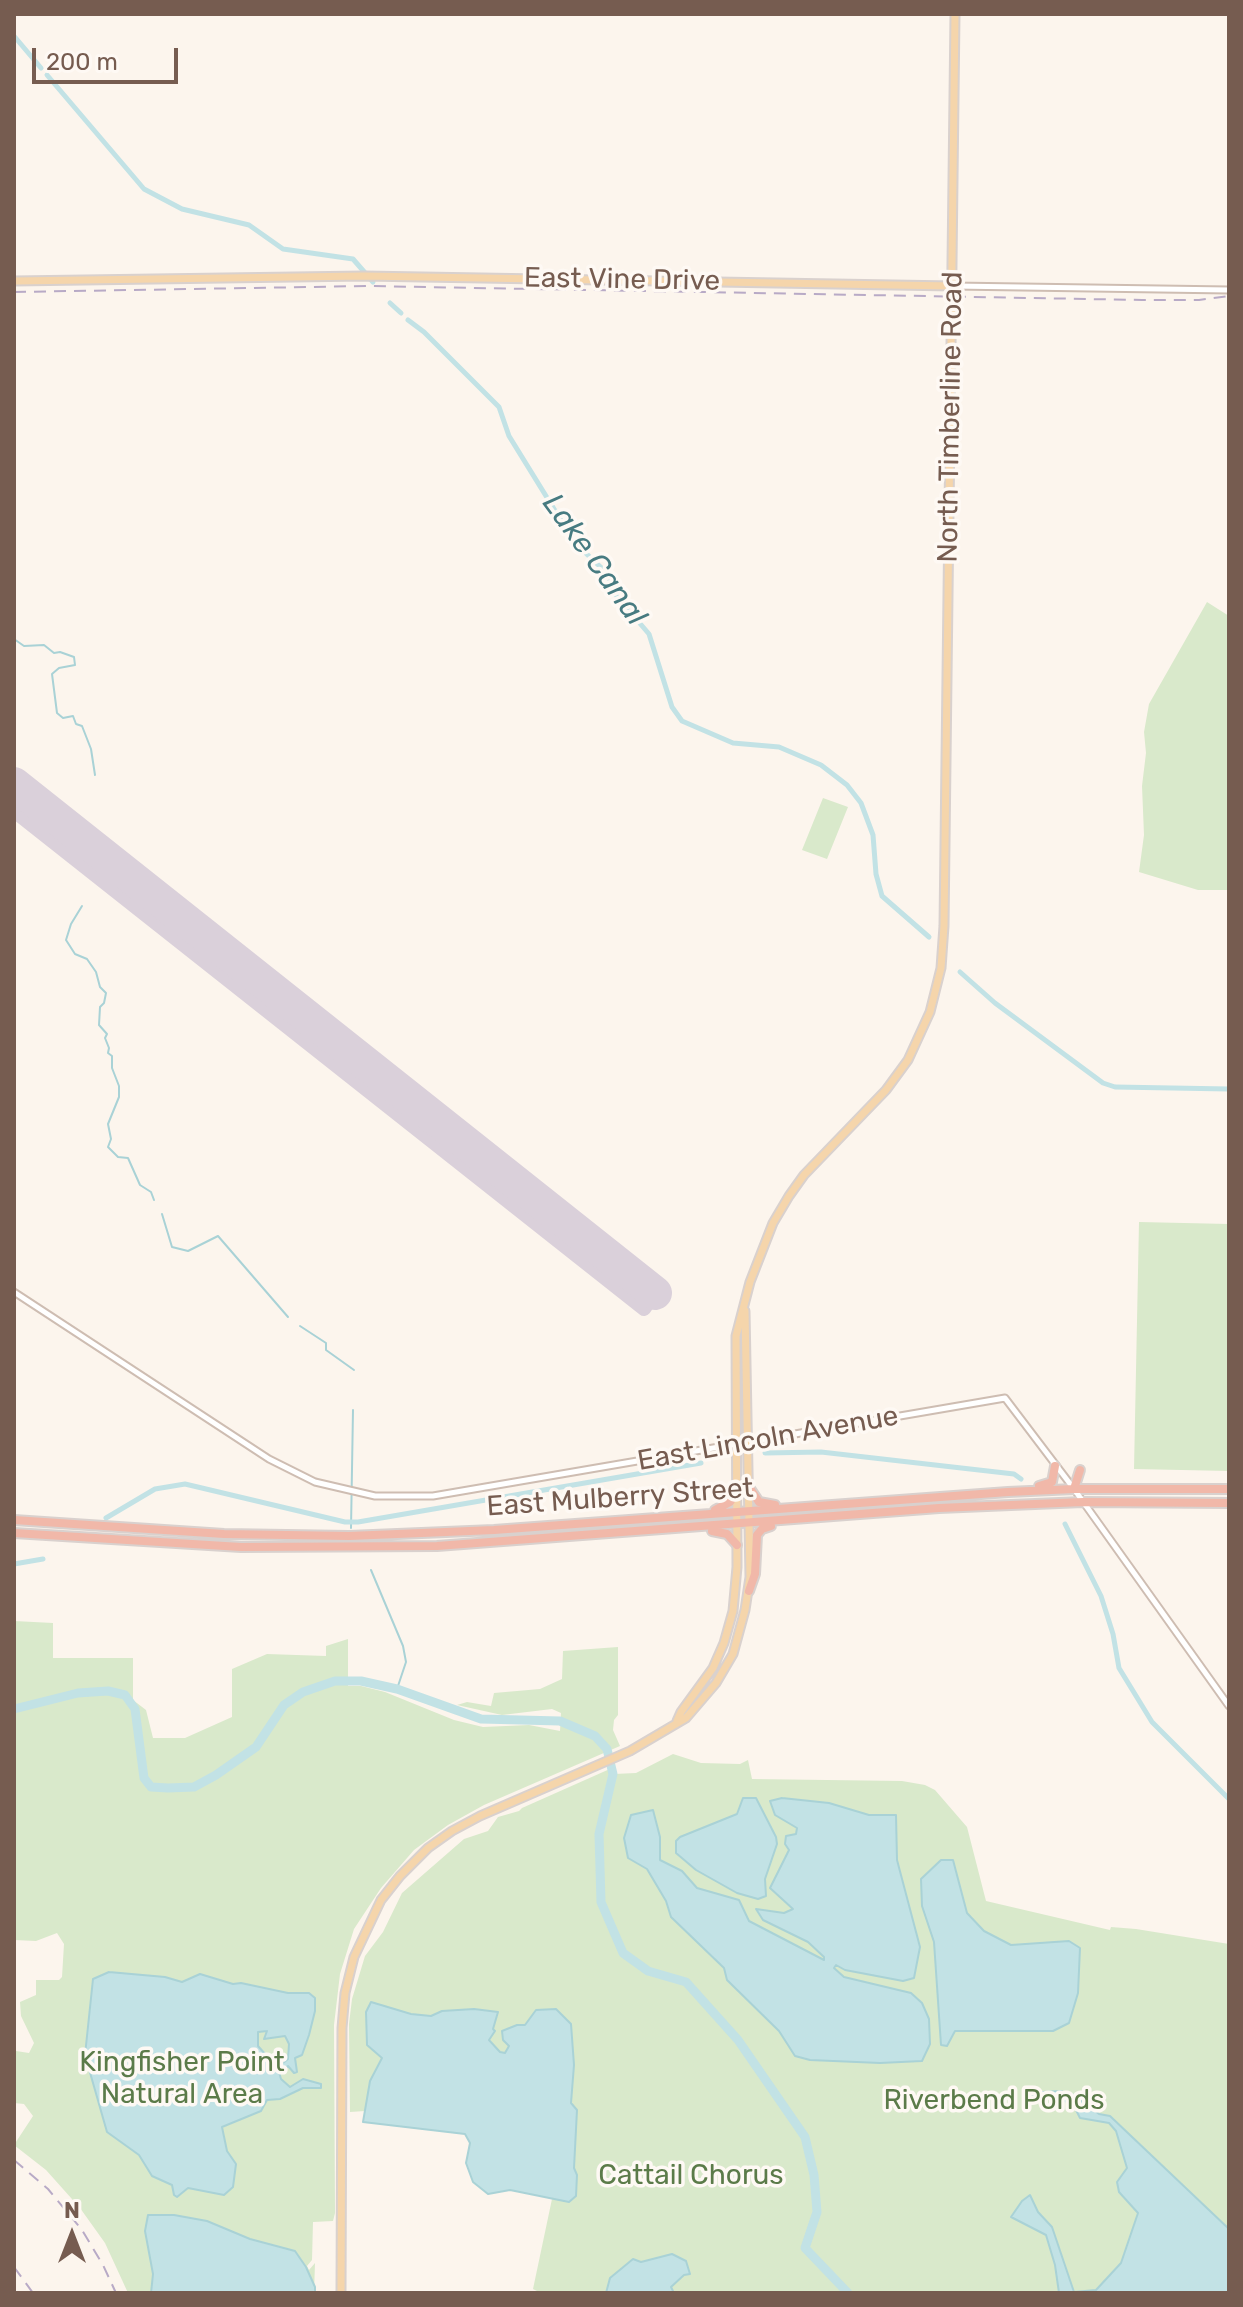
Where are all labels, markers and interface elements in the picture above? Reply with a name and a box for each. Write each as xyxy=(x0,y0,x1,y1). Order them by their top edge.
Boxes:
scale bar xyxy=(36,32,182,82)
text: 200 m xyxy=(46,48,118,76)
street label: East Vine Drive xyxy=(524,261,720,299)
street label: North Timberline Road xyxy=(932,271,970,563)
water label: Lake Canal xyxy=(534,487,654,633)
street label: East Lincoln Avenue xyxy=(635,1400,901,1478)
street label: East Mulberry Street xyxy=(486,1472,754,1524)
park label: Kingfisher Point Natural Area xyxy=(79,2046,285,2112)
park label: Riverbend Ponds xyxy=(883,2084,1105,2118)
park label: Cattail Chorus xyxy=(598,2159,784,2193)
north arrow xyxy=(32,2195,112,2275)
text: N xyxy=(64,2197,80,2224)

